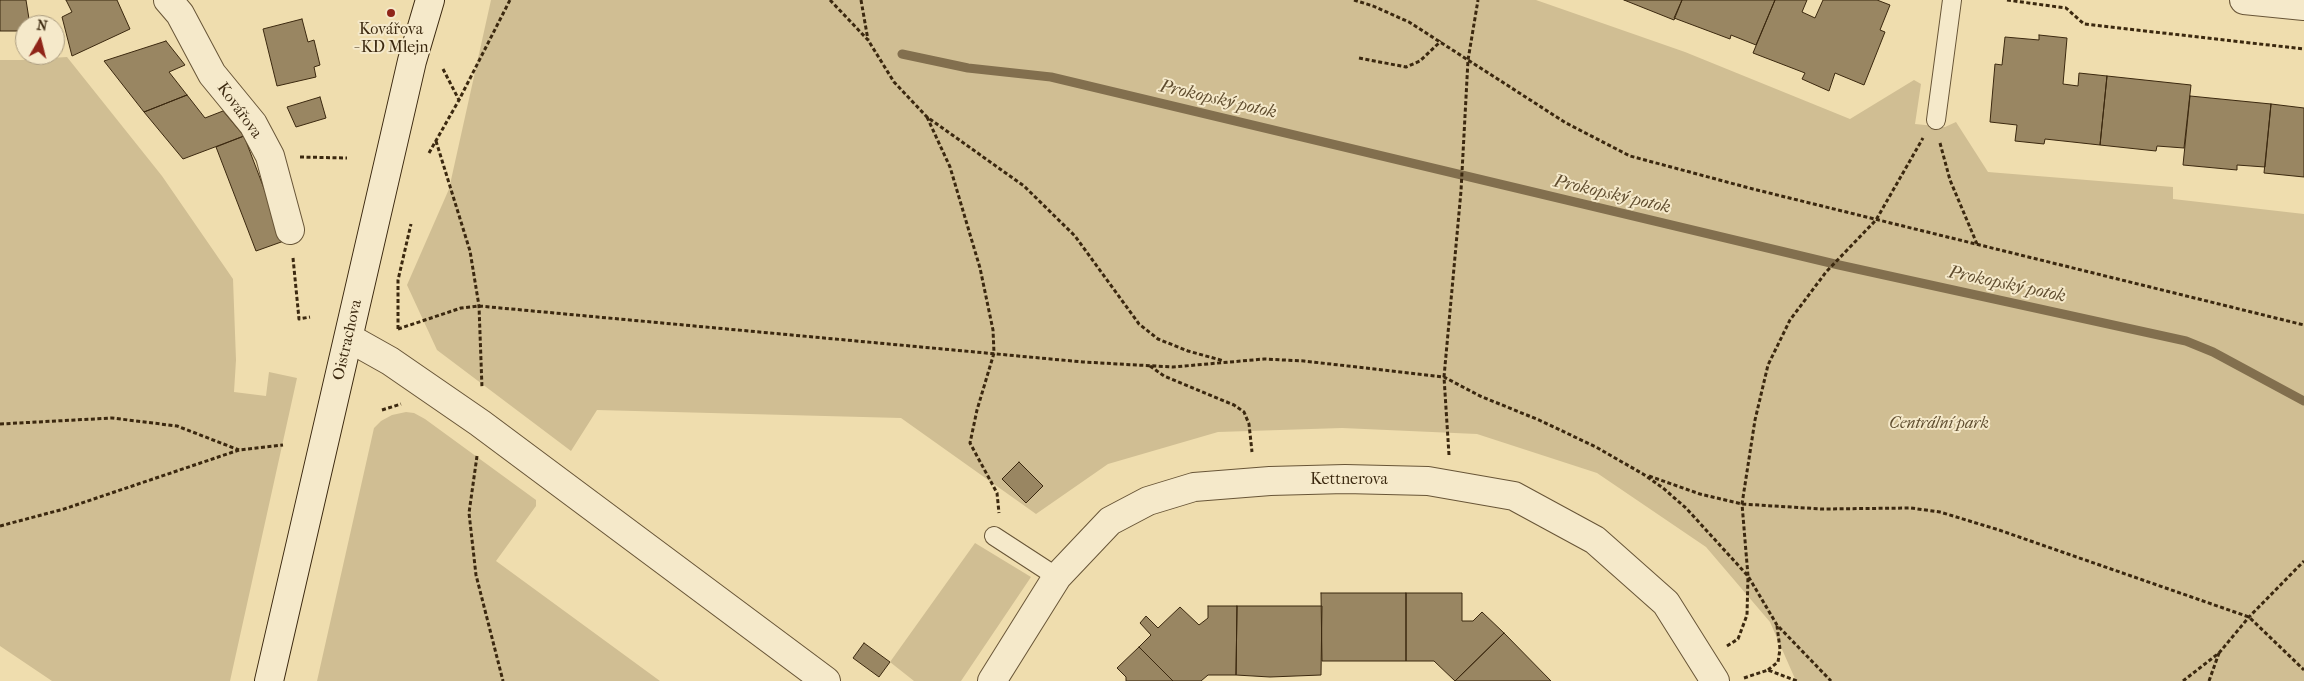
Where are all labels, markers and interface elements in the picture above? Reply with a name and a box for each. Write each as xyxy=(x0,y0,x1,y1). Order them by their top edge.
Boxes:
marker: Kovářova - KD Mlejn xyxy=(385,7,397,19)
north arrow xyxy=(15,15,65,65)
text: N xyxy=(36,16,48,35)
place label: Kovářova - KD Mlejn xyxy=(353,20,429,58)
water label: Prokopský potok xyxy=(1157,76,1279,124)
street label: Kovářova xyxy=(212,79,266,143)
water label: Prokopský potok xyxy=(1551,171,1673,219)
water label: Prokopský potok xyxy=(1946,262,2068,308)
street label: Oistrachova xyxy=(329,298,367,382)
park label: Centrální park xyxy=(1889,414,1989,434)
street label: Kettnerova xyxy=(1310,470,1388,490)

